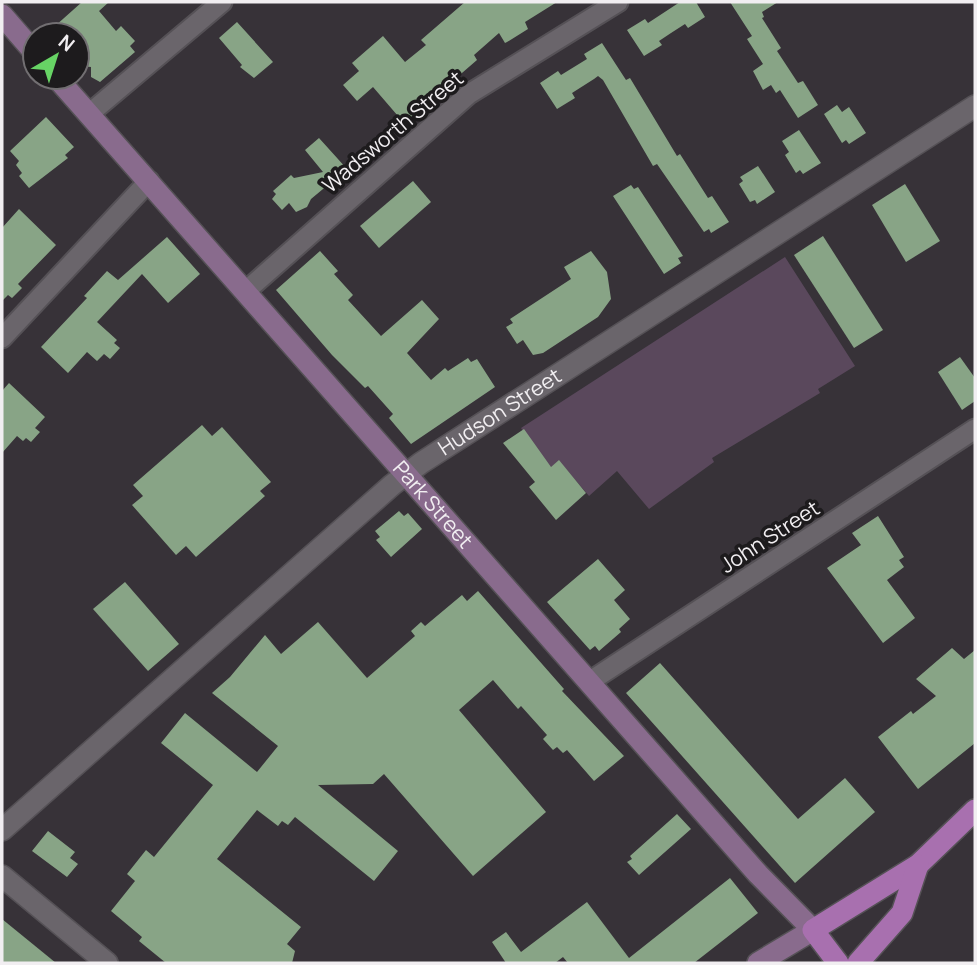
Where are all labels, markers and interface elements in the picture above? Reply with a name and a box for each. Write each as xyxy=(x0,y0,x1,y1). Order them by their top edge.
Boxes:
north arrow xyxy=(21,21,91,91)
text: N xyxy=(53,28,80,57)
street label: Wadsworth Street xyxy=(316,64,469,198)
street label: Hudson Street xyxy=(432,361,566,461)
street label: Park Street xyxy=(387,454,480,554)
street label: John Street xyxy=(714,494,824,579)

